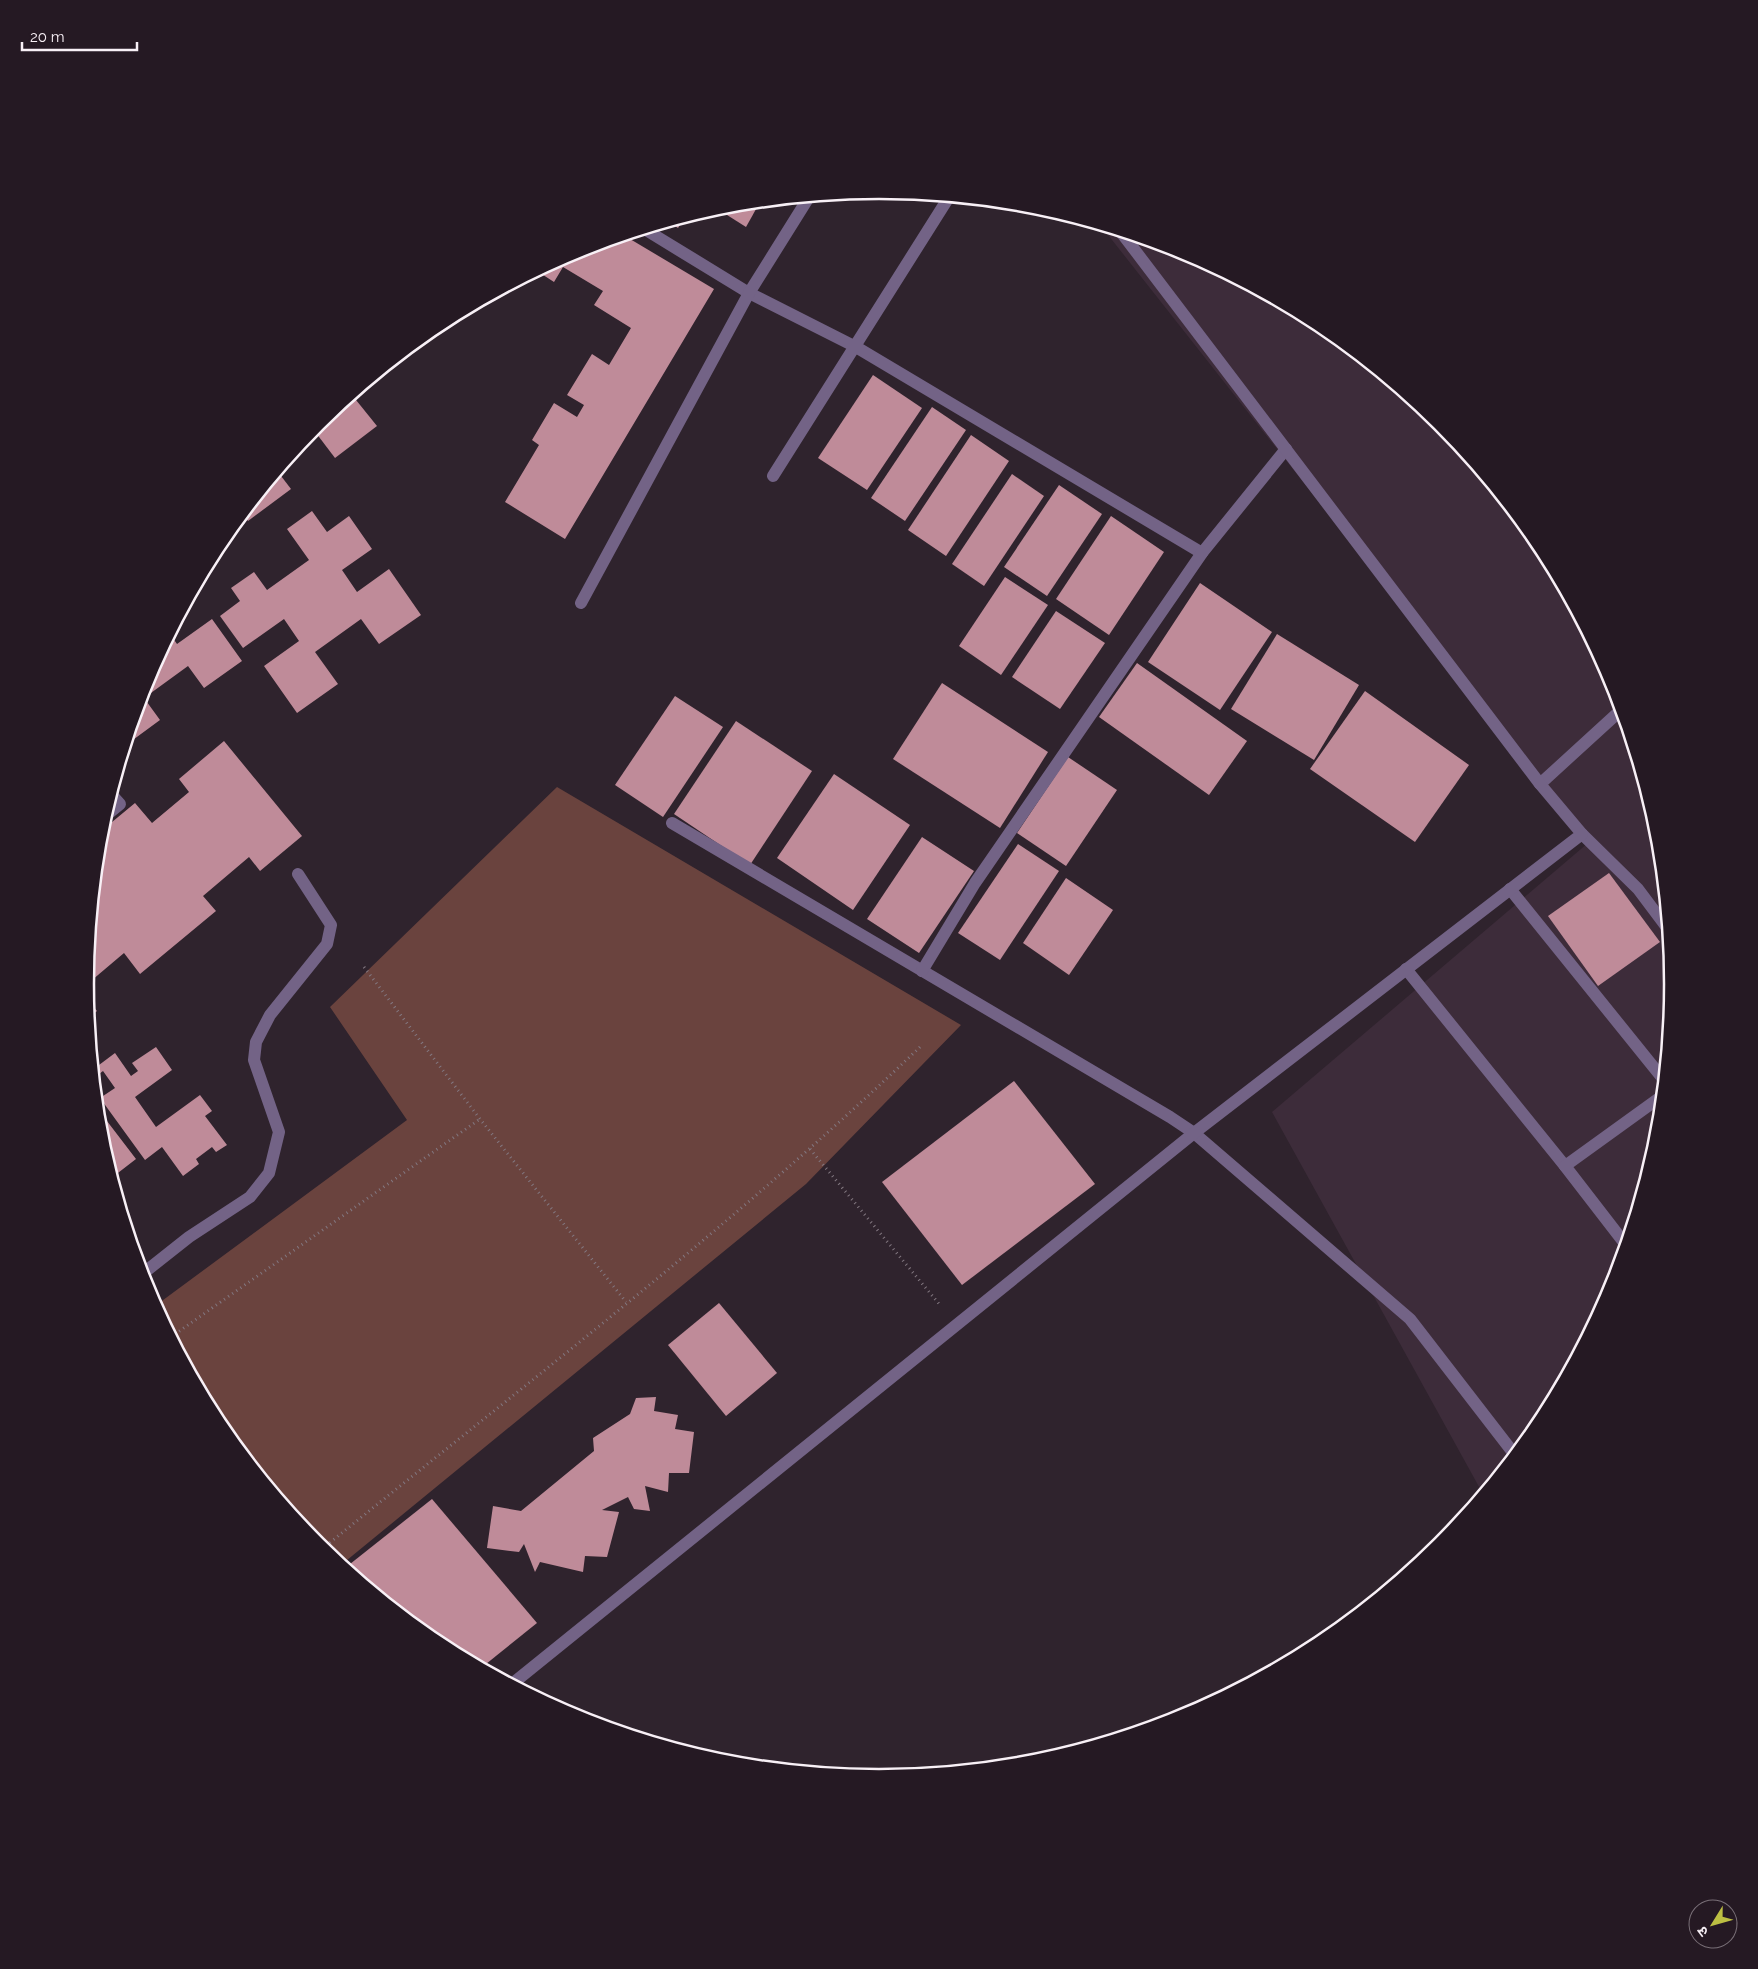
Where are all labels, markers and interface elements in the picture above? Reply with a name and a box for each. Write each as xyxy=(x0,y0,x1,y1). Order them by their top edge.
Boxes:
scale bar xyxy=(22,20,138,52)
text: 20 m xyxy=(30,28,65,46)
north arrow xyxy=(1688,1899,1738,1949)
text: उ xyxy=(1693,1923,1711,1940)

